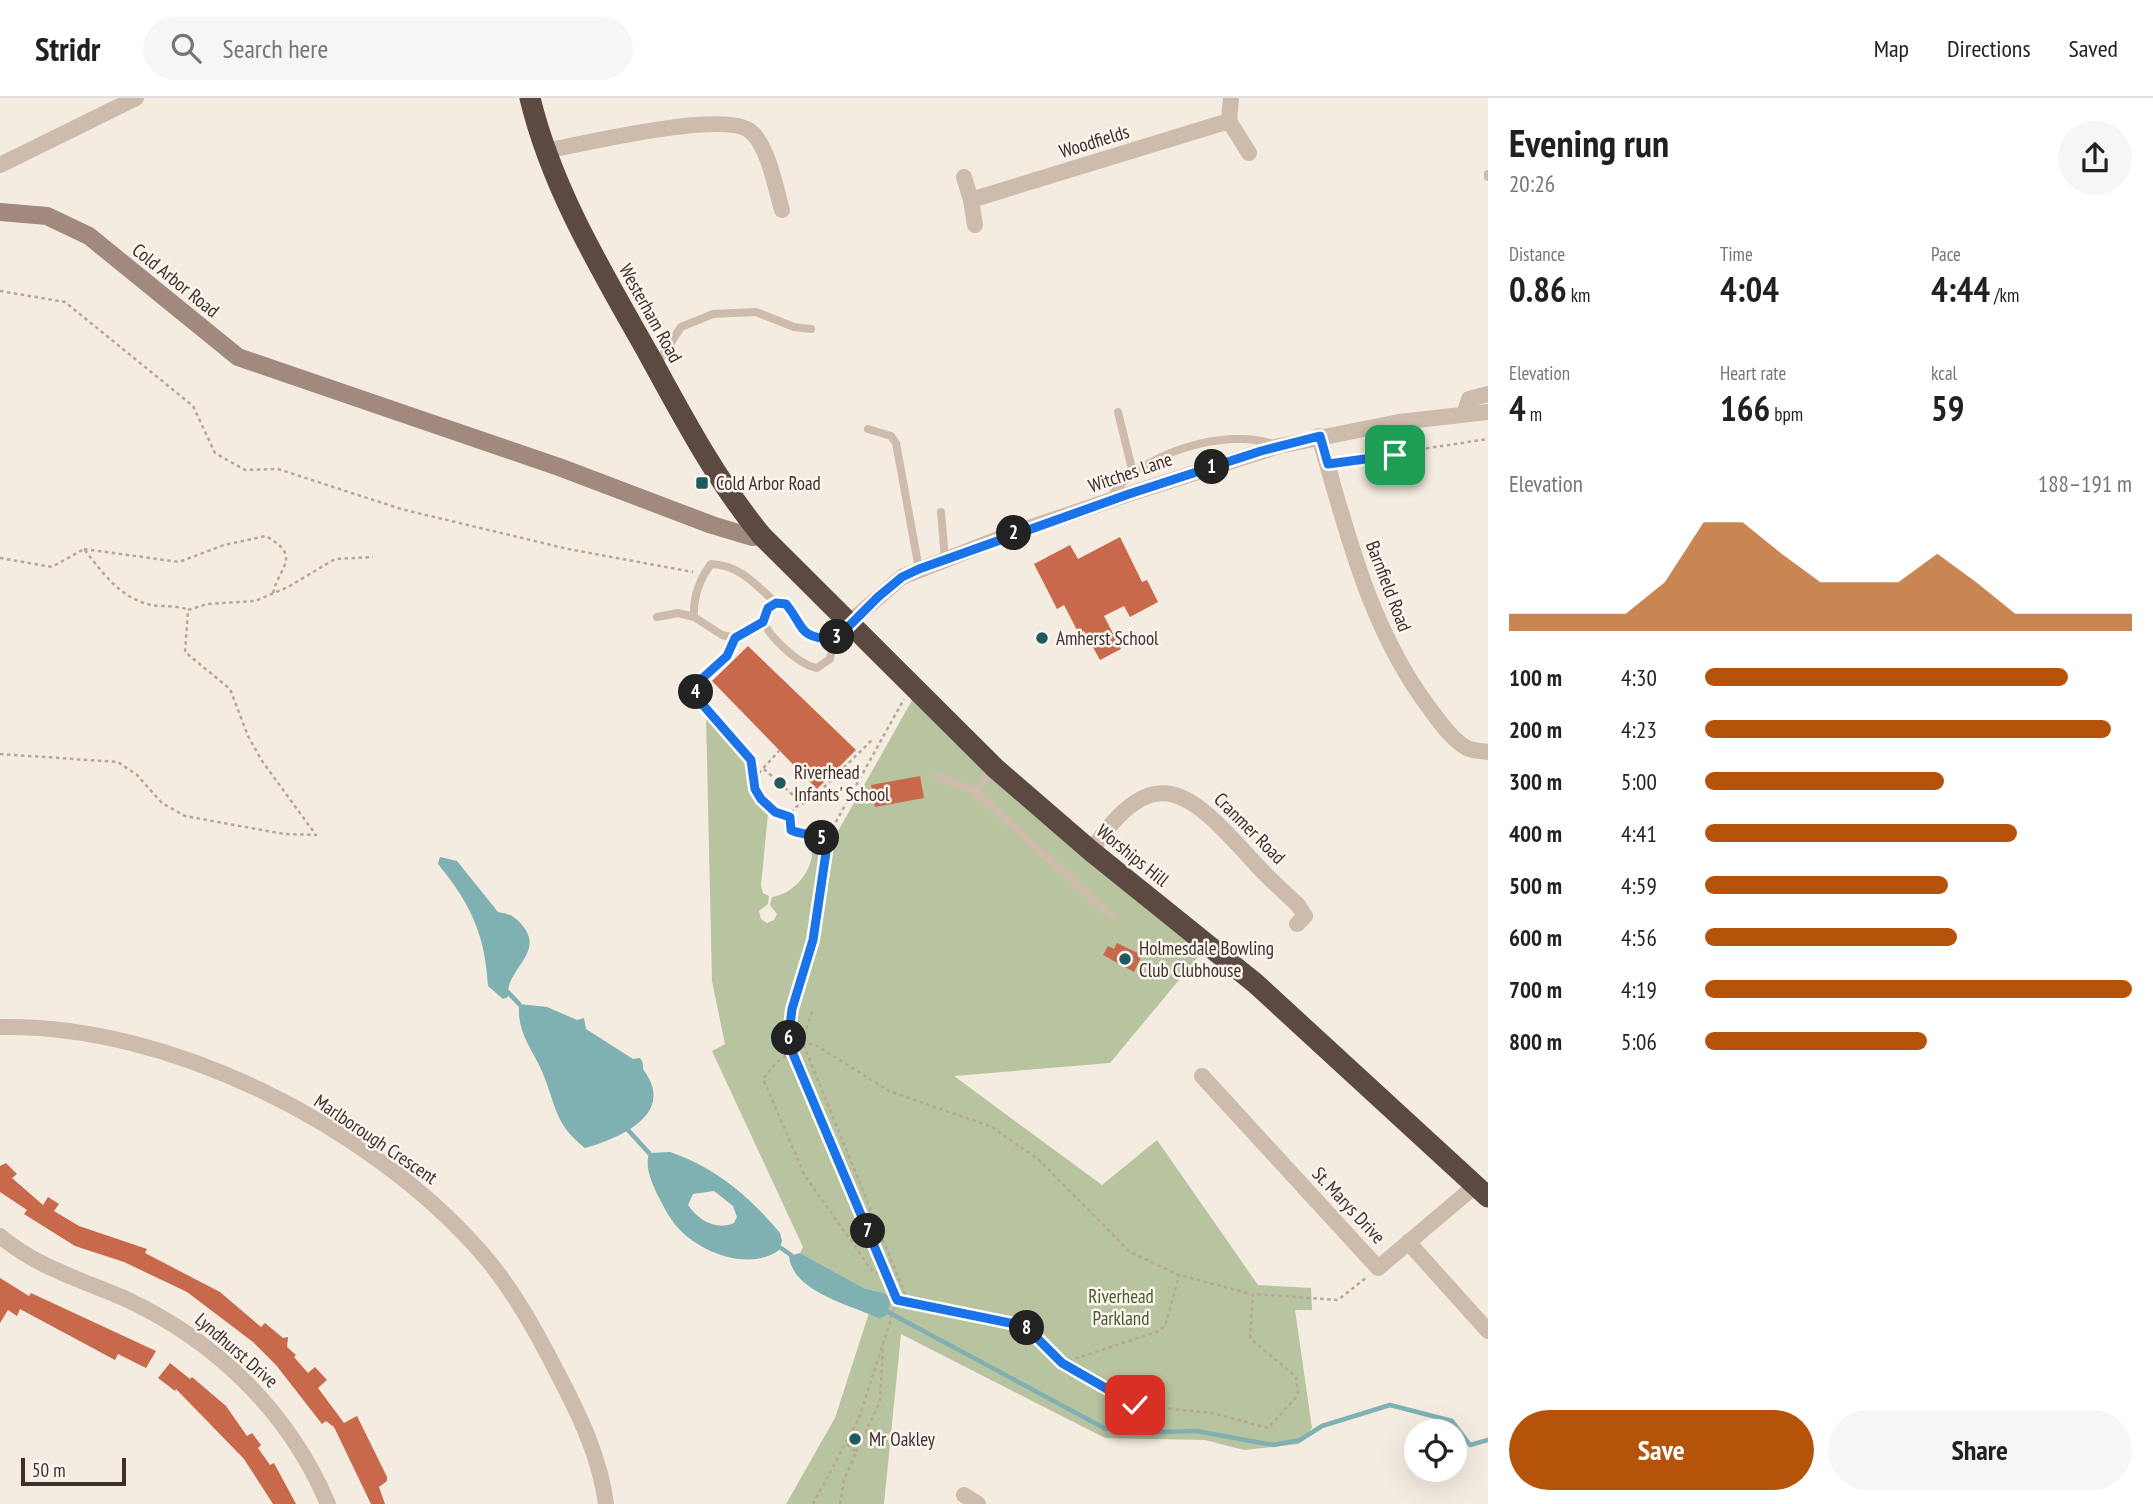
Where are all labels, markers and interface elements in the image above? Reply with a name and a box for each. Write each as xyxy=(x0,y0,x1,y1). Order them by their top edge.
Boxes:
search box xyxy=(143,17,633,80)
text: Stridr xyxy=(35,27,101,70)
icon: search xyxy=(167,29,205,67)
text: Search here xyxy=(223,32,328,65)
text: Map xyxy=(1874,33,1909,64)
text: Directions xyxy=(1947,33,2031,64)
text: Saved xyxy=(2069,33,2118,64)
text: Evening run xyxy=(1509,118,1669,167)
street label: Woodfields xyxy=(1056,119,1132,163)
button: share xyxy=(2058,121,2132,195)
text: 20:26 xyxy=(1509,169,1555,198)
street label: Cold Arbor Road xyxy=(128,238,224,322)
text: Distance xyxy=(1509,242,1565,266)
text: Time xyxy=(1720,242,1753,266)
text: Pace xyxy=(1931,242,1961,266)
street label: Westerham Road xyxy=(614,259,688,367)
text: 0.86 xyxy=(1509,266,1567,312)
text: 4:04 xyxy=(1720,266,1779,312)
text: 4:44 xyxy=(1931,266,1990,312)
text: km xyxy=(1567,283,1590,307)
text: /km xyxy=(1990,283,2019,307)
text: Elevation xyxy=(1509,361,1570,385)
text: Heart rate xyxy=(1720,361,1786,385)
text: kcal xyxy=(1931,361,1957,385)
text: 4 xyxy=(1509,385,1526,431)
text: 166 xyxy=(1720,385,1770,431)
text: 59 xyxy=(1931,385,1964,431)
text: m xyxy=(1526,402,1542,426)
text: bpm xyxy=(1770,402,1803,426)
pin xyxy=(1365,425,1425,485)
icon: arrive xyxy=(1376,436,1414,474)
street label: Witches Lane xyxy=(1085,446,1175,497)
pin: 1 xyxy=(1194,450,1230,484)
text: 1 xyxy=(1207,454,1216,478)
text: Elevation xyxy=(1509,469,1583,498)
text: 188–191 m xyxy=(2038,469,2132,498)
place label: Cold Arbor Road xyxy=(716,471,821,495)
marker: Cold Arbor Road xyxy=(694,475,710,491)
pin: 2 xyxy=(996,516,1032,550)
text: 2 xyxy=(1009,520,1018,544)
street label: Barnfield Road xyxy=(1361,537,1417,635)
pin: 3 xyxy=(820,620,854,654)
text: 3 xyxy=(832,624,841,648)
place label: Amherst School xyxy=(1056,626,1159,650)
marker: Amherst School xyxy=(1034,630,1050,646)
text: 100 m xyxy=(1509,663,1562,692)
text: 4:30 xyxy=(1621,663,1657,692)
pin: 4 xyxy=(678,674,714,710)
text: 4 xyxy=(691,679,700,703)
text: 200 m xyxy=(1509,715,1562,744)
text: 4:23 xyxy=(1621,715,1657,744)
place label: Riverhead Infants' School xyxy=(794,760,890,806)
text: 300 m xyxy=(1509,767,1562,796)
text: 5:00 xyxy=(1621,767,1657,796)
marker: Riverhead Infants' School xyxy=(772,775,788,791)
street label: Cranmer Road xyxy=(1209,787,1291,869)
street label: Worships Hill xyxy=(1092,819,1175,892)
text: 400 m xyxy=(1509,819,1562,848)
text: 4:41 xyxy=(1621,819,1657,848)
pin: 5 xyxy=(804,820,840,856)
text: 5 xyxy=(817,825,826,849)
text: 500 m xyxy=(1509,871,1562,900)
text: 4:59 xyxy=(1621,871,1657,900)
text: 600 m xyxy=(1509,923,1562,952)
text: 4:56 xyxy=(1621,923,1657,952)
place label: Holmesdale Bowling Club Clubhouse xyxy=(1139,936,1274,982)
marker: Holmesdale Bowling Club Clubhouse xyxy=(1117,951,1133,967)
text: 700 m xyxy=(1509,975,1562,1004)
text: 4:19 xyxy=(1621,975,1657,1004)
pin: 6 xyxy=(772,1020,806,1056)
text: 6 xyxy=(784,1025,793,1049)
text: 800 m xyxy=(1509,1027,1562,1056)
text: 5:06 xyxy=(1621,1027,1657,1056)
street label: Marlborough Crescent xyxy=(310,1089,443,1190)
street label: St. Marys Drive xyxy=(1307,1162,1391,1249)
pin: 7 xyxy=(850,1214,886,1248)
text: 7 xyxy=(863,1218,872,1242)
park label: Riverhead Parkland xyxy=(1088,1284,1154,1330)
street label: Lyndhurst Drive xyxy=(191,1307,284,1393)
pin: 8 xyxy=(1010,1310,1044,1346)
text: 8 xyxy=(1022,1315,1031,1339)
pin xyxy=(1105,1375,1165,1435)
icon: check xyxy=(1116,1386,1154,1424)
button: Save xyxy=(1509,1410,1814,1490)
button: Share xyxy=(1828,1410,2132,1490)
map controls xyxy=(1404,1419,1467,1482)
button: locate xyxy=(1404,1419,1467,1482)
place label: Mr Oakley xyxy=(869,1427,936,1451)
marker: Mr Oakley xyxy=(847,1431,863,1447)
scale bar xyxy=(21,1455,126,1487)
text: 50 m xyxy=(32,1458,66,1482)

